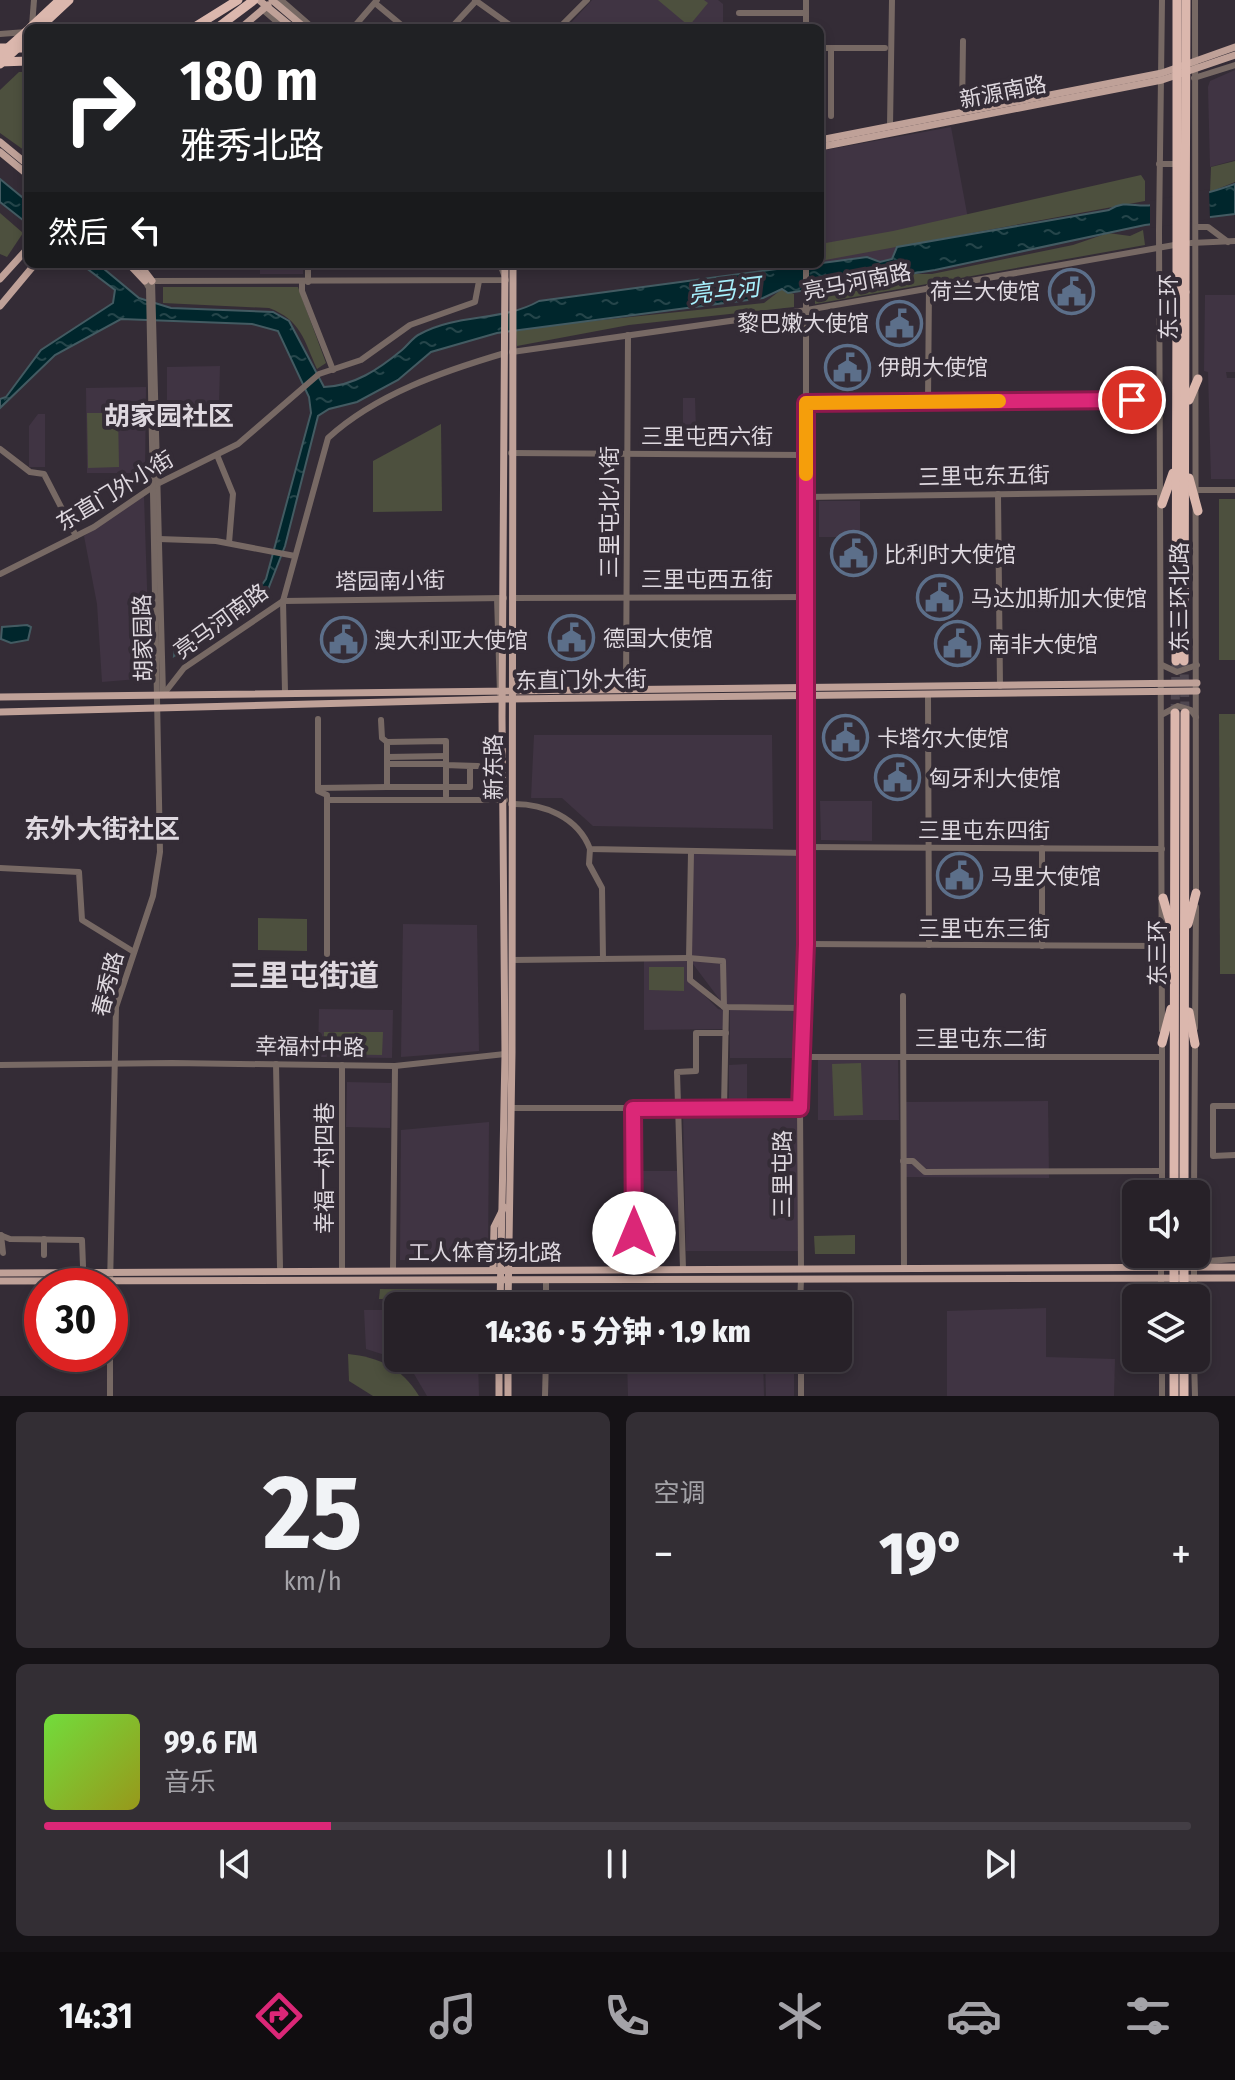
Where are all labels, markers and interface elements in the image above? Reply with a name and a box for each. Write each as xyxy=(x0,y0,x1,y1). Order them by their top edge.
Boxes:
text: 180 m xyxy=(180,48,318,115)
icon: right xyxy=(48,56,152,160)
street label: 新源南路 xyxy=(957,70,1049,114)
text: 雅秀北路 xyxy=(180,124,324,168)
icon: left xyxy=(124,208,168,252)
text: 然后 xyxy=(48,215,108,251)
street label: 亮马河南路 xyxy=(800,258,914,306)
public building icon: 荷兰大使馆 xyxy=(1047,267,1095,315)
water label: 亮马河 xyxy=(687,272,765,309)
street label: 东三环 xyxy=(1155,274,1182,340)
place label: 荷兰大使馆 xyxy=(930,278,1040,305)
public building icon: 黎巴嫩大使馆 xyxy=(876,299,924,347)
place label: 黎巴嫩大使馆 xyxy=(737,310,869,337)
public building icon: 伊朗大使馆 xyxy=(823,343,871,391)
place label: 伊朗大使馆 xyxy=(878,354,988,381)
pin xyxy=(1098,366,1166,434)
icon: arrive xyxy=(1110,378,1154,422)
district label: 胡家园社区 xyxy=(104,401,234,432)
street label: 三里屯西六街 xyxy=(641,423,773,450)
street label: 东直门外小街 xyxy=(51,445,179,537)
street label: 三里屯北小街 xyxy=(596,446,623,578)
street label: 三里屯东五街 xyxy=(918,461,1050,491)
public building icon: 比利时大使馆 xyxy=(829,530,877,578)
place label: 比利时大使馆 xyxy=(884,541,1016,568)
street label: 东三环北路 xyxy=(1166,542,1193,652)
street label: 三里屯西五街 xyxy=(641,566,773,593)
street label: 塔园南小街 xyxy=(335,567,445,595)
public building icon: 马达加斯加大使馆 xyxy=(916,574,964,622)
street label: 亮马河南路 xyxy=(169,578,273,664)
place label: 马达加斯加大使馆 xyxy=(971,585,1147,612)
street label: 胡家园路 xyxy=(129,594,157,682)
public building icon: 德国大使馆 xyxy=(548,614,596,662)
public building icon: 澳大利亚大使馆 xyxy=(319,616,367,664)
public building icon: 南非大使馆 xyxy=(933,620,981,668)
place label: 德国大使馆 xyxy=(603,625,713,652)
place label: 澳大利亚大使馆 xyxy=(374,627,528,654)
place label: 南非大使馆 xyxy=(988,631,1098,658)
street label: 东直门外大街 xyxy=(515,665,647,695)
public building icon: 卡塔尔大使馆 xyxy=(822,714,870,762)
place label: 卡塔尔大使馆 xyxy=(877,725,1009,752)
street label: 新东路 xyxy=(480,734,507,800)
public building icon: 匈牙利大使馆 xyxy=(874,754,922,802)
place label: 匈牙利大使馆 xyxy=(929,765,1061,792)
district label: 东外大街社区 xyxy=(24,814,180,845)
street label: 三里屯东四街 xyxy=(918,817,1050,844)
public building icon: 马里大使馆 xyxy=(936,852,984,900)
place label: 马里大使馆 xyxy=(991,863,1101,890)
street label: 三里屯东三街 xyxy=(918,915,1050,942)
street label: 东三环 xyxy=(1144,920,1171,986)
street label: 春秀路 xyxy=(87,949,129,1019)
district label: 三里屯街道 xyxy=(229,958,379,994)
street label: 三里屯东二街 xyxy=(915,1025,1047,1052)
street label: 幸福村中路 xyxy=(255,1033,365,1061)
street label: 幸福一村四巷 xyxy=(311,1102,338,1234)
street label: 三里屯路 xyxy=(769,1130,796,1218)
map controls xyxy=(1122,1180,1210,1372)
button: sound xyxy=(1122,1180,1210,1268)
position arrow xyxy=(592,1191,676,1275)
street label: 工人体育场北路 xyxy=(408,1239,562,1266)
speed limit sign: 30 xyxy=(24,1268,128,1372)
button: layers xyxy=(1122,1284,1210,1372)
text: 14:36 · 5 分钟 · 1.9 km xyxy=(485,1314,751,1350)
text: 25 xyxy=(263,1451,362,1576)
text: 空调 xyxy=(654,1478,706,1509)
text: 19° xyxy=(879,1518,965,1590)
text: − xyxy=(654,1528,673,1581)
text: + xyxy=(1171,1528,1191,1581)
text: km/h xyxy=(284,1566,342,1597)
text: 99.6 FM xyxy=(164,1725,258,1761)
text: 音乐 xyxy=(164,1767,216,1798)
icon: previous xyxy=(213,1842,257,1886)
icon: pause xyxy=(595,1842,639,1886)
icon: next xyxy=(978,1842,1022,1886)
icon: directions xyxy=(251,1988,307,2044)
icon: music xyxy=(425,1988,481,2044)
icon: phone xyxy=(599,1988,655,2044)
icon: climate xyxy=(772,1988,828,2044)
icon: car xyxy=(946,1988,1002,2044)
icon: filters xyxy=(1120,1988,1176,2044)
text: 14:31 xyxy=(59,1994,133,2038)

